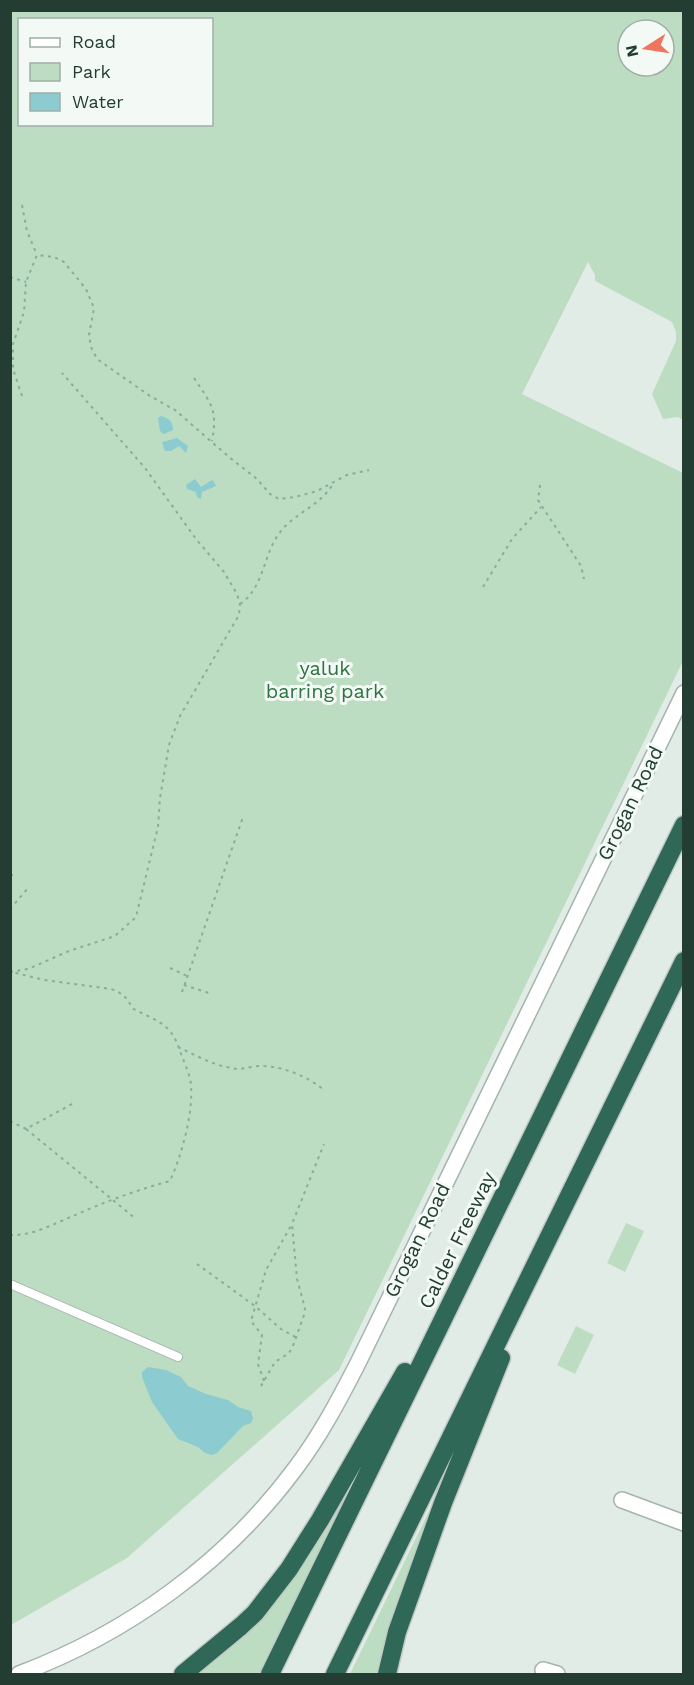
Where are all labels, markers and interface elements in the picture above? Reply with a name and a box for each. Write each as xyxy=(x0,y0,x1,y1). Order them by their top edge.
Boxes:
legend xyxy=(18,18,213,126)
north arrow xyxy=(616,18,676,78)
text: Road xyxy=(72,31,116,52)
text: N xyxy=(621,43,642,59)
text: Park xyxy=(72,61,111,82)
text: Water xyxy=(72,91,124,112)
park label: yaluk barring park xyxy=(266,656,384,703)
street label: Grogan Road xyxy=(592,742,668,864)
street label: Calder Freeway xyxy=(413,1167,501,1312)
street label: Grogan Road xyxy=(379,1179,455,1301)

